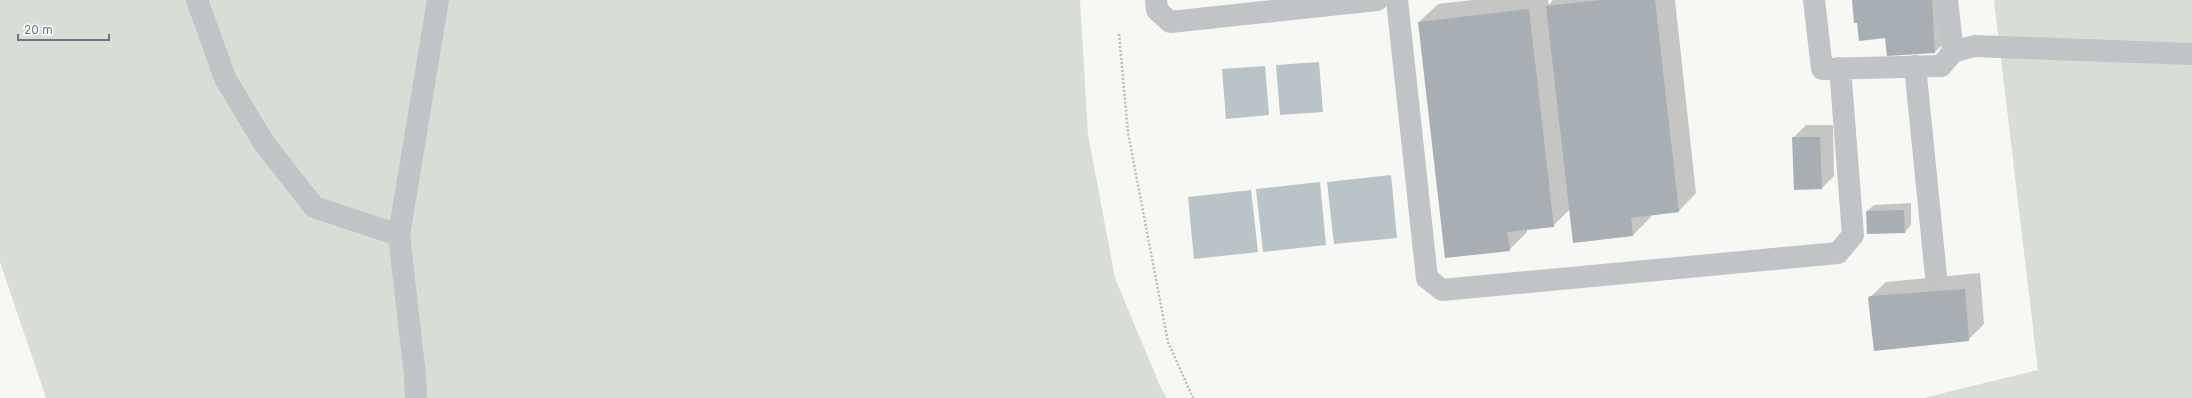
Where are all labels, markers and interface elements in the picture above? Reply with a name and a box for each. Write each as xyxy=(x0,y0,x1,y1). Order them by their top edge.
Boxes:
scale bar xyxy=(18,16,109,42)
text: 20 m xyxy=(24,22,53,37)

